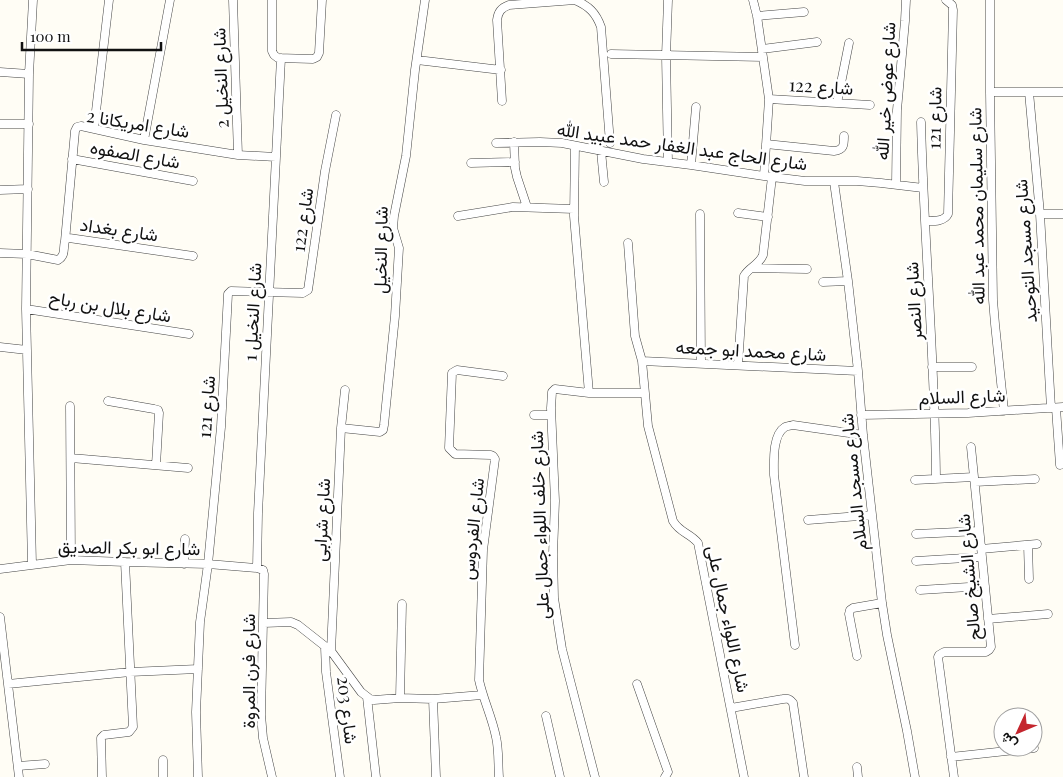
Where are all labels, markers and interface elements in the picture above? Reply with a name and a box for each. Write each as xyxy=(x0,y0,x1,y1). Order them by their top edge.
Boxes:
scale bar xyxy=(22,20,161,52)
street label: شارع عوض خير الله xyxy=(869,21,902,161)
text: 100 m xyxy=(30,26,71,46)
street label: شارع النخيل 2 xyxy=(206,27,235,129)
street label: شارع 122 xyxy=(788,72,854,101)
street label: شارع 121 xyxy=(921,86,948,150)
street label: شارع امريكانا 2 xyxy=(85,103,191,144)
street label: شارع سليمان محمد عبد الله xyxy=(962,107,991,305)
street label: شارع الحاج عبد الغفار حمد عبيد الله xyxy=(555,117,809,176)
street label: شارع الصفوه xyxy=(88,134,182,175)
street label: شارع مسجد التوحيد xyxy=(1008,178,1043,324)
street label: شارع 122 xyxy=(286,186,319,254)
street label: شارع النخيل xyxy=(367,206,394,294)
street label: شارع بغداد xyxy=(78,212,160,247)
street label: شارع النصر xyxy=(899,261,928,342)
street label: شارع النخيل 1 xyxy=(237,262,268,362)
street label: شارع بلال بن رباح xyxy=(47,285,173,329)
street label: شارع محمد ابو جمعه xyxy=(675,334,827,367)
street label: شارع 121 xyxy=(192,375,221,439)
street label: شارع السلام xyxy=(918,382,1006,411)
street label: شارع مسجد السلام xyxy=(834,412,873,552)
street label: شارع خلف اللواء جمال على xyxy=(524,430,555,620)
street label: شارع الفردوس xyxy=(455,477,490,581)
street label: شارع شرابى xyxy=(307,478,336,562)
street label: شارع الشيخ صالح xyxy=(951,513,986,641)
street label: شارع ابو بكر الصديق xyxy=(58,534,200,561)
street label: شارع اللواء جمال على xyxy=(701,543,756,695)
street label: شارع فرن المروة xyxy=(236,614,261,728)
street label: شارع 203 xyxy=(331,675,364,745)
north arrow xyxy=(993,707,1043,757)
text: ش xyxy=(995,729,1021,754)

